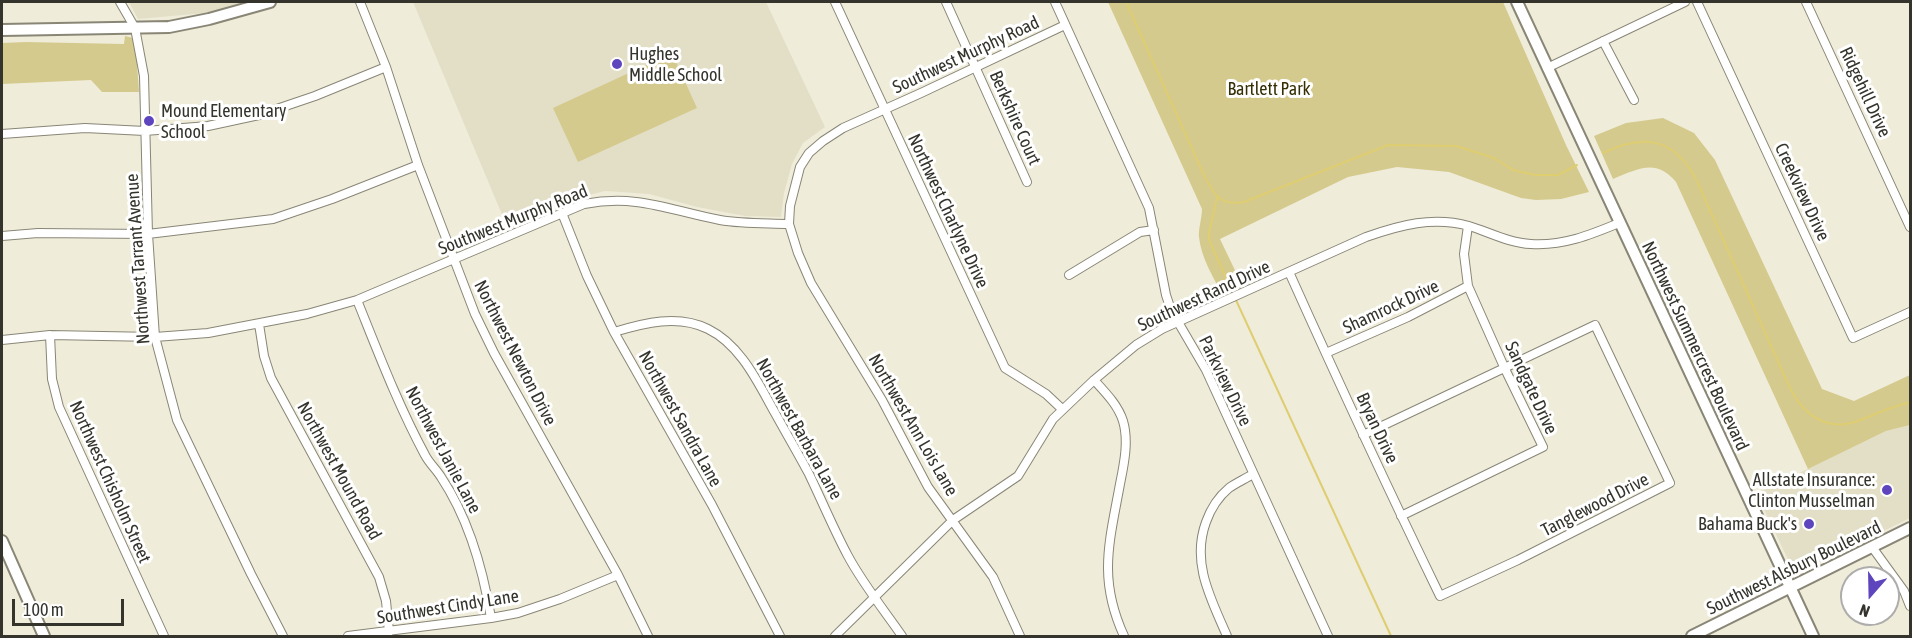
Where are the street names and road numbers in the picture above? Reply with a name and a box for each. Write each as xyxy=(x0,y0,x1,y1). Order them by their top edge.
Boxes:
street label: Southwest Murphy Road xyxy=(889,12,1043,98)
street label: Ridgehill Drive xyxy=(1835,43,1895,141)
street label: Berkshire Court xyxy=(985,68,1045,168)
street label: Northwest Charlyne Drive xyxy=(903,130,993,292)
street label: Creekview Drive xyxy=(1770,140,1834,244)
street label: Northwest Tarrant Avenue xyxy=(121,173,155,345)
street label: Southwest Murphy Road xyxy=(435,180,591,260)
street label: Northwest Summercrest Boulevard xyxy=(1637,238,1753,454)
street label: Southwest Rand Drive xyxy=(1134,256,1274,336)
street label: Shamrock Drive xyxy=(1340,275,1442,339)
street label: Northwest Newton Drive xyxy=(469,277,561,429)
street label: Parkview Drive xyxy=(1194,332,1256,430)
street label: Sandgate Drive xyxy=(1500,338,1562,438)
street label: Northwest Sandra Lane xyxy=(634,347,726,491)
street label: Northwest Ann Lois Lane xyxy=(864,350,962,500)
street label: Northwest Barbara Lane xyxy=(751,355,847,503)
street label: Northwest Janie Lane xyxy=(400,383,486,517)
street label: Bryan Drive xyxy=(1351,389,1403,467)
street label: Northwest Chisholm Street xyxy=(65,398,155,566)
street label: Northwest Mound Road xyxy=(292,398,386,544)
street label: Tanglewood Drive xyxy=(1538,469,1652,541)
street label: Southwest Alsbury Boulevard xyxy=(1703,516,1885,620)
street label: Southwest Cindy Lane xyxy=(376,585,520,629)

